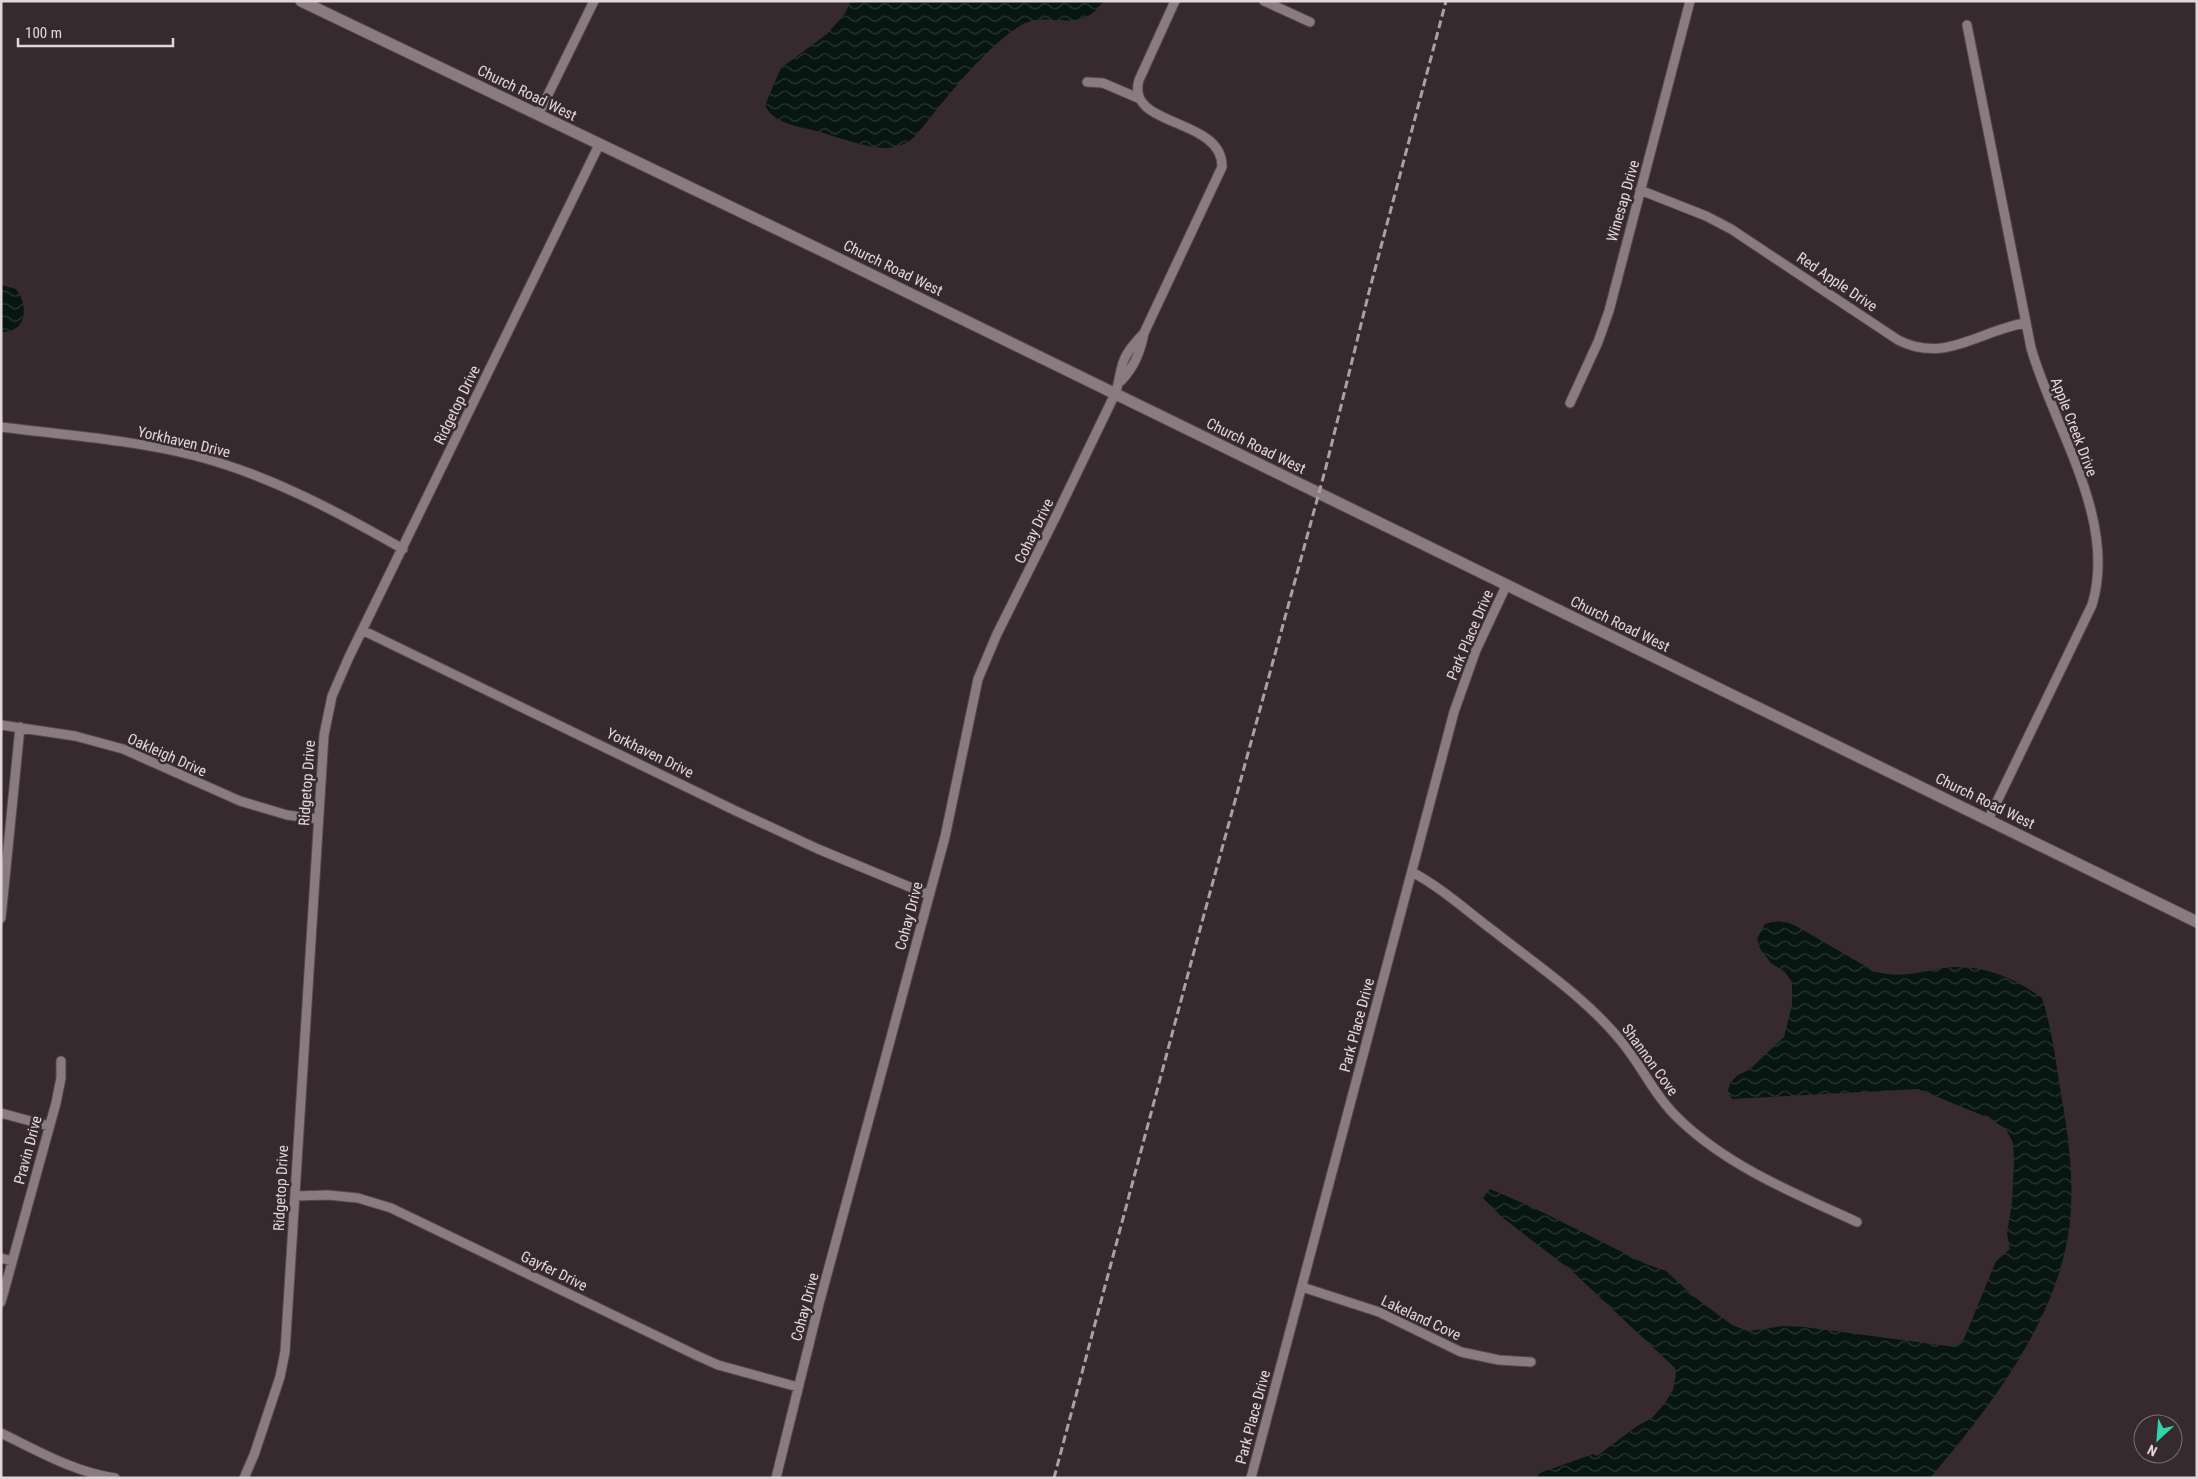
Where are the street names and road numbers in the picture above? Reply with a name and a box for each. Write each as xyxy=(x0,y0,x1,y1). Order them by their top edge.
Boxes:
street label: Church Road West xyxy=(474,61,580,125)
street label: Winesap Drive xyxy=(1603,158,1643,244)
street label: Church Road West xyxy=(840,236,946,300)
street label: Red Apple Drive xyxy=(1793,248,1881,316)
street label: Ridgetop Drive xyxy=(430,362,484,448)
street label: Apple Creek Drive xyxy=(2047,375,2101,479)
street label: Church Road West xyxy=(1203,414,1309,478)
street label: Yorkhaven Drive xyxy=(136,423,232,461)
street label: Cohay Drive xyxy=(1011,496,1057,566)
street label: Park Place Drive xyxy=(1443,587,1497,683)
street label: Church Road West xyxy=(1567,592,1673,656)
street label: Yorkhaven Drive xyxy=(604,724,696,782)
street label: Oakleigh Drive xyxy=(125,730,209,780)
street label: Ridgetop Drive xyxy=(295,740,319,826)
street label: Church Road West xyxy=(1932,769,2038,833)
street label: Cohay Drive xyxy=(891,880,927,952)
street label: Park Place Drive xyxy=(1336,976,1378,1074)
street label: Shannon Cove xyxy=(1618,1021,1682,1099)
street label: Pravin Drive xyxy=(10,1114,46,1186)
street label: Ridgetop Drive xyxy=(270,1145,292,1231)
street label: Gayfer Drive xyxy=(518,1247,590,1295)
street label: Cohay Drive xyxy=(787,1271,823,1343)
street label: Lakeland Cove xyxy=(1378,1292,1464,1344)
street label: Park Place Drive xyxy=(1232,1368,1274,1466)

